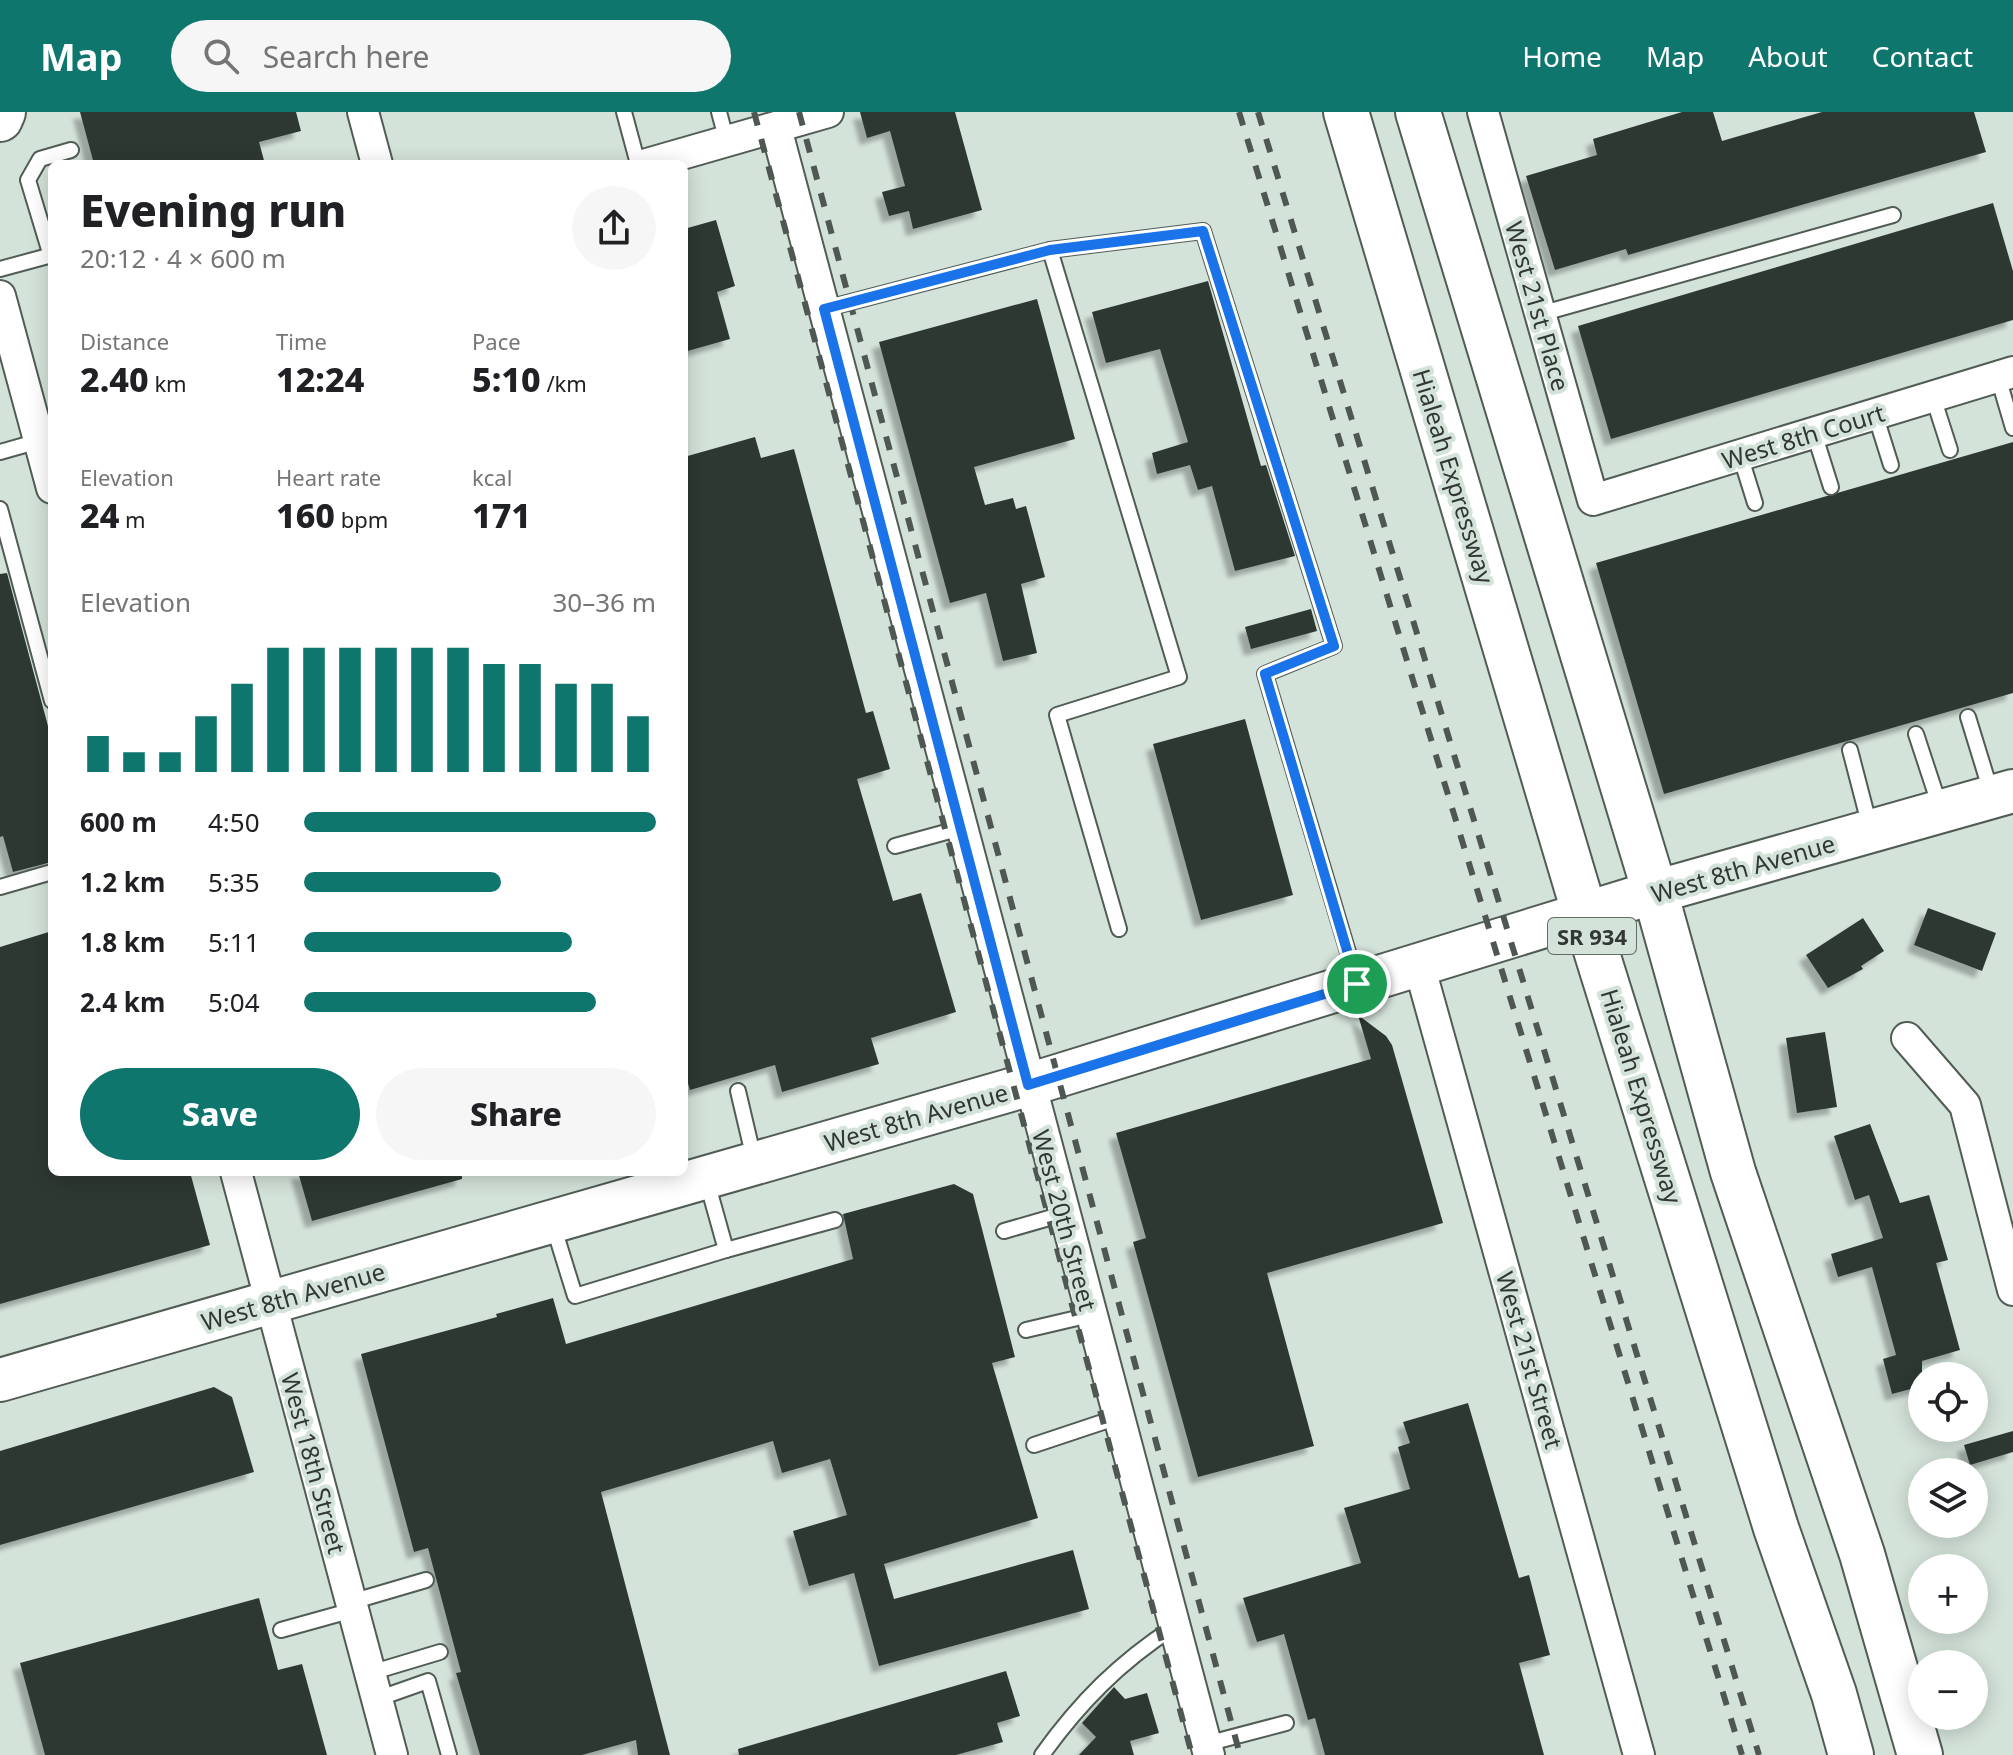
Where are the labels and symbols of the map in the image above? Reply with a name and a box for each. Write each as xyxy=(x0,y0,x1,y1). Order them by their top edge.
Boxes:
street label: West 21st Place xyxy=(1498,217,1578,395)
street label: Hialeah Expressway xyxy=(1406,365,1503,588)
street label: West 8th Court xyxy=(1718,396,1889,476)
street label: West 8th Avenue xyxy=(1647,826,1839,910)
road number: SR 934 xyxy=(1548,918,1636,954)
pin xyxy=(1323,950,1391,1018)
street label: Hialeah Expressway xyxy=(1594,985,1691,1208)
street label: West 8th Avenue xyxy=(820,1075,1012,1159)
street label: West 20th Street xyxy=(1025,1126,1105,1314)
street label: West 8th Avenue xyxy=(197,1254,389,1338)
street label: West 21st Street xyxy=(1489,1268,1571,1453)
street label: West 18th Street xyxy=(274,1369,354,1557)

